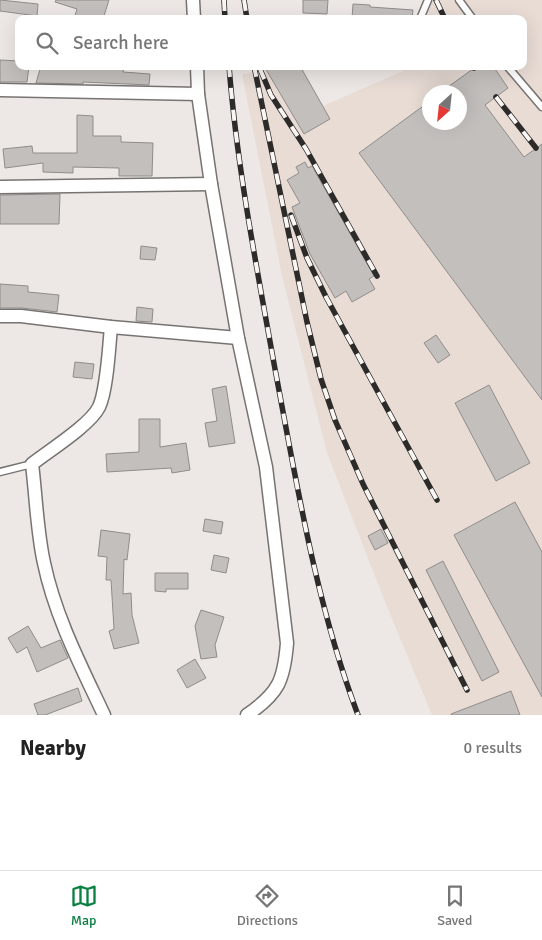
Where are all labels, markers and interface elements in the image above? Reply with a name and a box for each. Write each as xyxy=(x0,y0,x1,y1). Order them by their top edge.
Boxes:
search box xyxy=(15,15,527,70)
icon: search xyxy=(33,29,61,57)
text: Search here xyxy=(73,31,169,55)
north arrow xyxy=(422,85,467,130)
text: Nearby xyxy=(20,735,86,761)
text: 0 results xyxy=(463,738,522,758)
tab: Map xyxy=(70,882,98,929)
tab: Directions xyxy=(237,882,298,929)
tab: Saved xyxy=(437,882,472,929)

